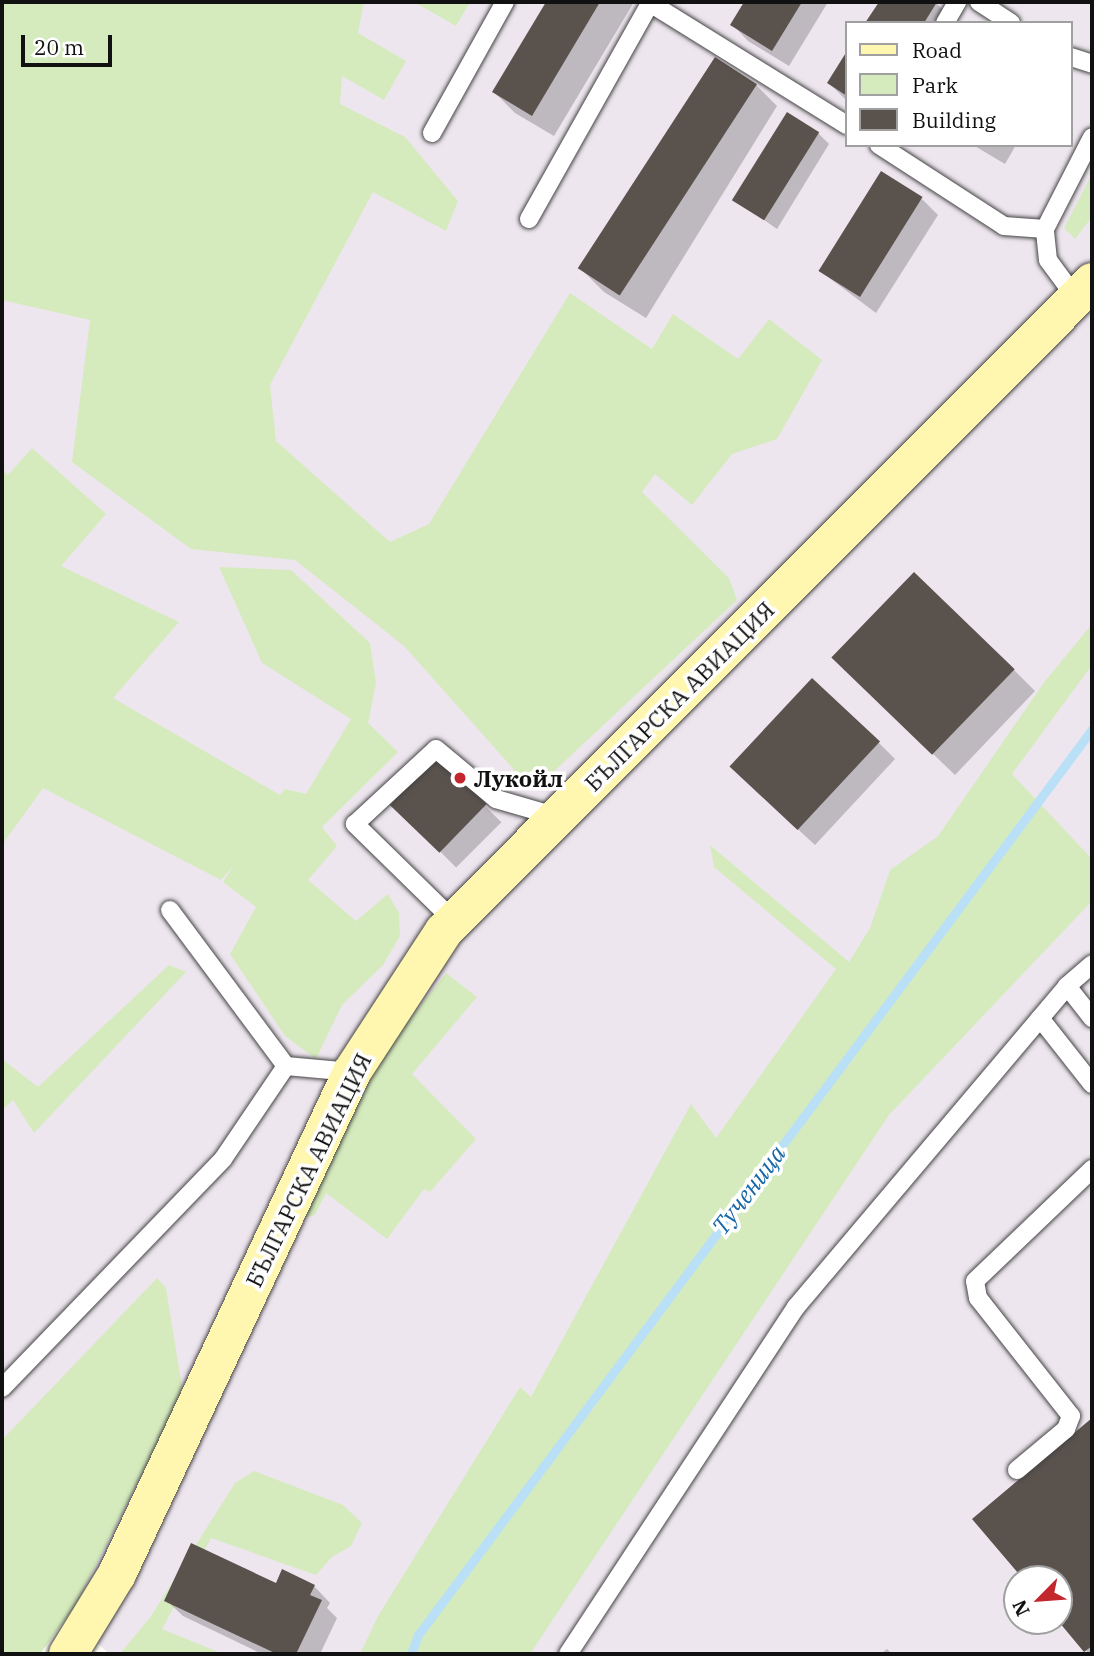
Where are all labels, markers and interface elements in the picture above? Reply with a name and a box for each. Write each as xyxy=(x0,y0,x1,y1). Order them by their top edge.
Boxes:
scale bar xyxy=(24,21,116,65)
legend xyxy=(846,21,1073,147)
text: 20 m xyxy=(34,33,84,61)
text: Road xyxy=(912,36,962,64)
text: Park xyxy=(912,71,958,99)
text: Building xyxy=(912,106,996,134)
street label: БЪЛГАРСКА АВИАЦИЯ xyxy=(578,595,780,797)
place label: Лукойл xyxy=(474,764,563,792)
marker: Лукойл xyxy=(452,770,468,786)
street label: БЪЛГАРСКА АВИАЦИЯ xyxy=(239,1049,377,1291)
water label: Тученица xyxy=(706,1140,792,1240)
north arrow xyxy=(1003,1565,1073,1635)
text: N xyxy=(1007,1596,1035,1620)

